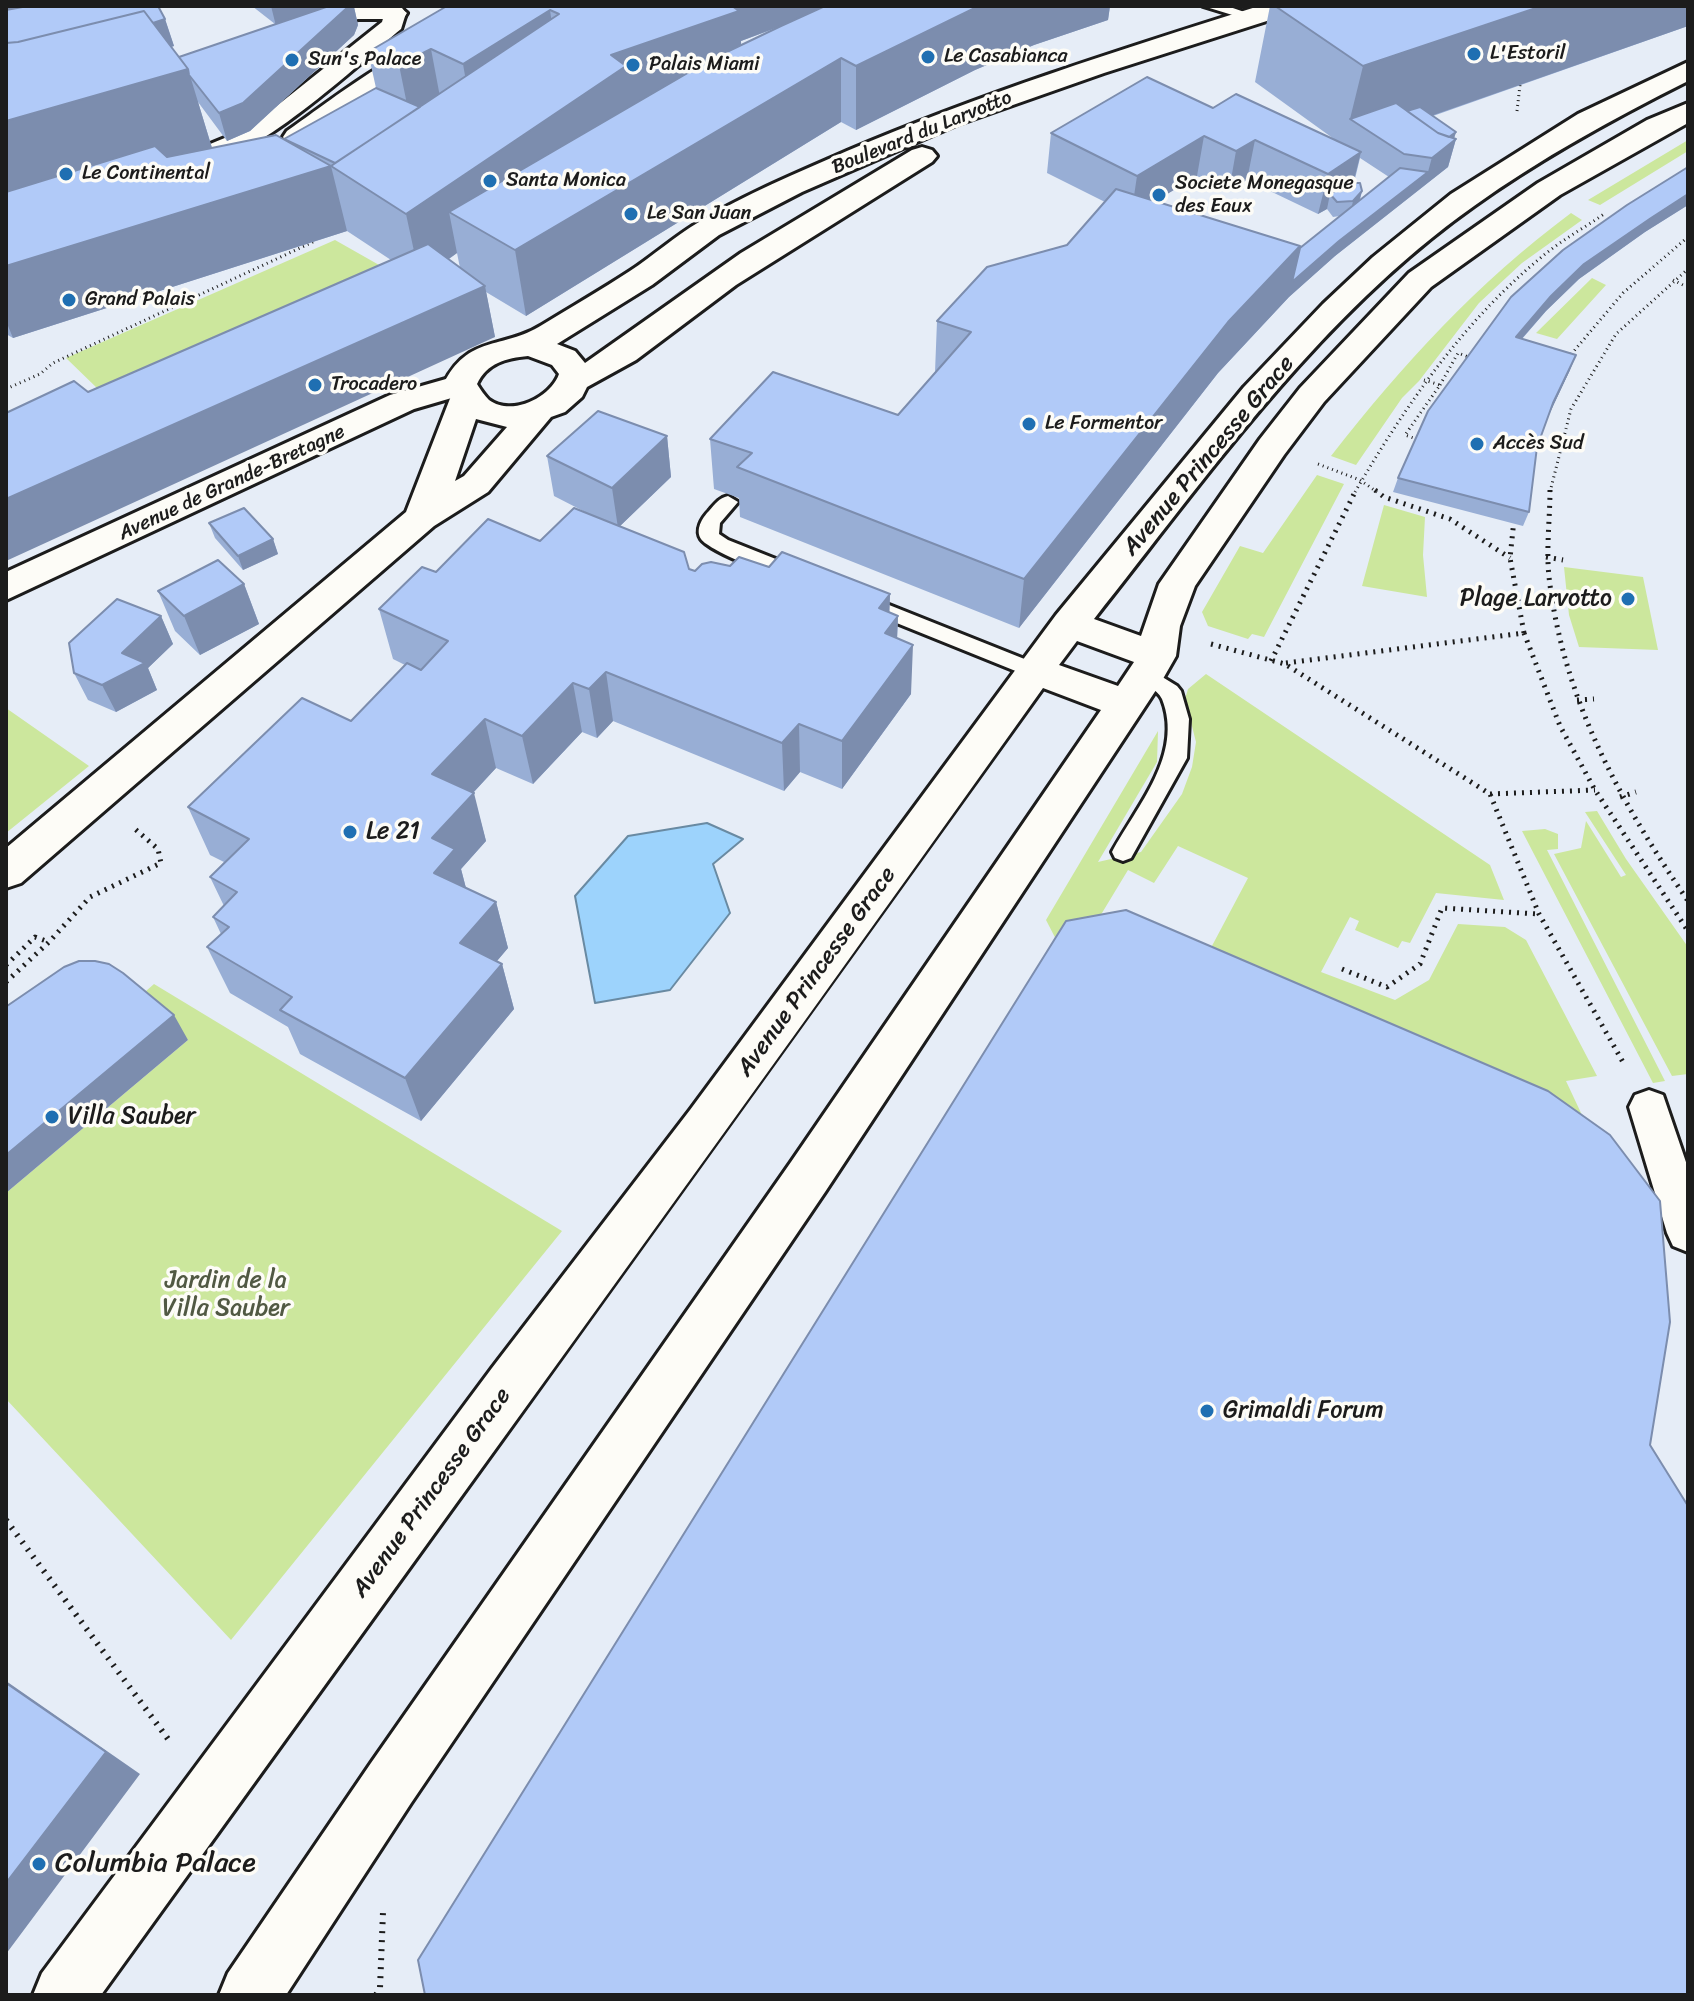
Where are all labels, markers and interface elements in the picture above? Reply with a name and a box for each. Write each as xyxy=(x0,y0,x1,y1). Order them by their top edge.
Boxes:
place label: L'Estoril xyxy=(1490,42,1565,66)
place label: Le Casabianca xyxy=(944,45,1068,69)
marker: L'Estoril xyxy=(1465,45,1483,63)
place label: Sun's Palace xyxy=(308,48,421,72)
marker: Le Casabianca xyxy=(919,48,937,66)
marker: Sun's Palace xyxy=(283,51,301,69)
place label: Palais Miami xyxy=(649,53,760,77)
marker: Palais Miami xyxy=(624,56,642,74)
street label: Boulevard du Larvotto xyxy=(829,86,1015,180)
place label: Le Continental xyxy=(82,162,210,186)
marker: Le Continental xyxy=(57,165,75,183)
place label: Santa Monica xyxy=(506,169,626,193)
marker: Santa Monica xyxy=(481,172,499,190)
place label: Societe Monegasque des Eaux xyxy=(1175,172,1354,219)
marker: Societe Monegasque des Eaux xyxy=(1150,186,1168,204)
place label: Le San Juan xyxy=(647,202,751,226)
marker: Le San Juan xyxy=(622,205,640,223)
place label: Grand Palais xyxy=(85,288,195,312)
marker: Grand Palais xyxy=(60,291,78,309)
street label: Avenue Princesse Grace xyxy=(1117,350,1301,562)
place label: Trocadero xyxy=(331,373,417,397)
marker: Trocadero xyxy=(306,376,324,394)
place label: Le Formentor xyxy=(1045,412,1162,436)
marker: Le Formentor xyxy=(1020,415,1038,433)
street label: Avenue de Grande-Bretagne xyxy=(115,420,349,546)
place label: Accès Sud xyxy=(1493,432,1584,456)
marker: Accès Sud xyxy=(1468,435,1486,453)
place label: Plage Larvotto xyxy=(1460,585,1612,613)
marker: Plage Larvotto xyxy=(1619,590,1637,608)
place label: Le 21 xyxy=(366,818,420,846)
marker: Le 21 xyxy=(341,823,359,841)
street label: Avenue Princesse Grace xyxy=(731,862,903,1082)
place label: Villa Sauber xyxy=(68,1103,195,1131)
marker: Villa Sauber xyxy=(43,1108,61,1126)
park label: Jardin de la Villa Sauber xyxy=(162,1267,290,1323)
street label: Avenue Princesse Grace xyxy=(346,1383,518,1603)
place label: Grimaldi Forum xyxy=(1223,1397,1384,1425)
marker: Grimaldi Forum xyxy=(1198,1402,1216,1420)
place label: Columbia Palace xyxy=(55,1847,256,1881)
marker: Columbia Palace xyxy=(30,1855,48,1873)

